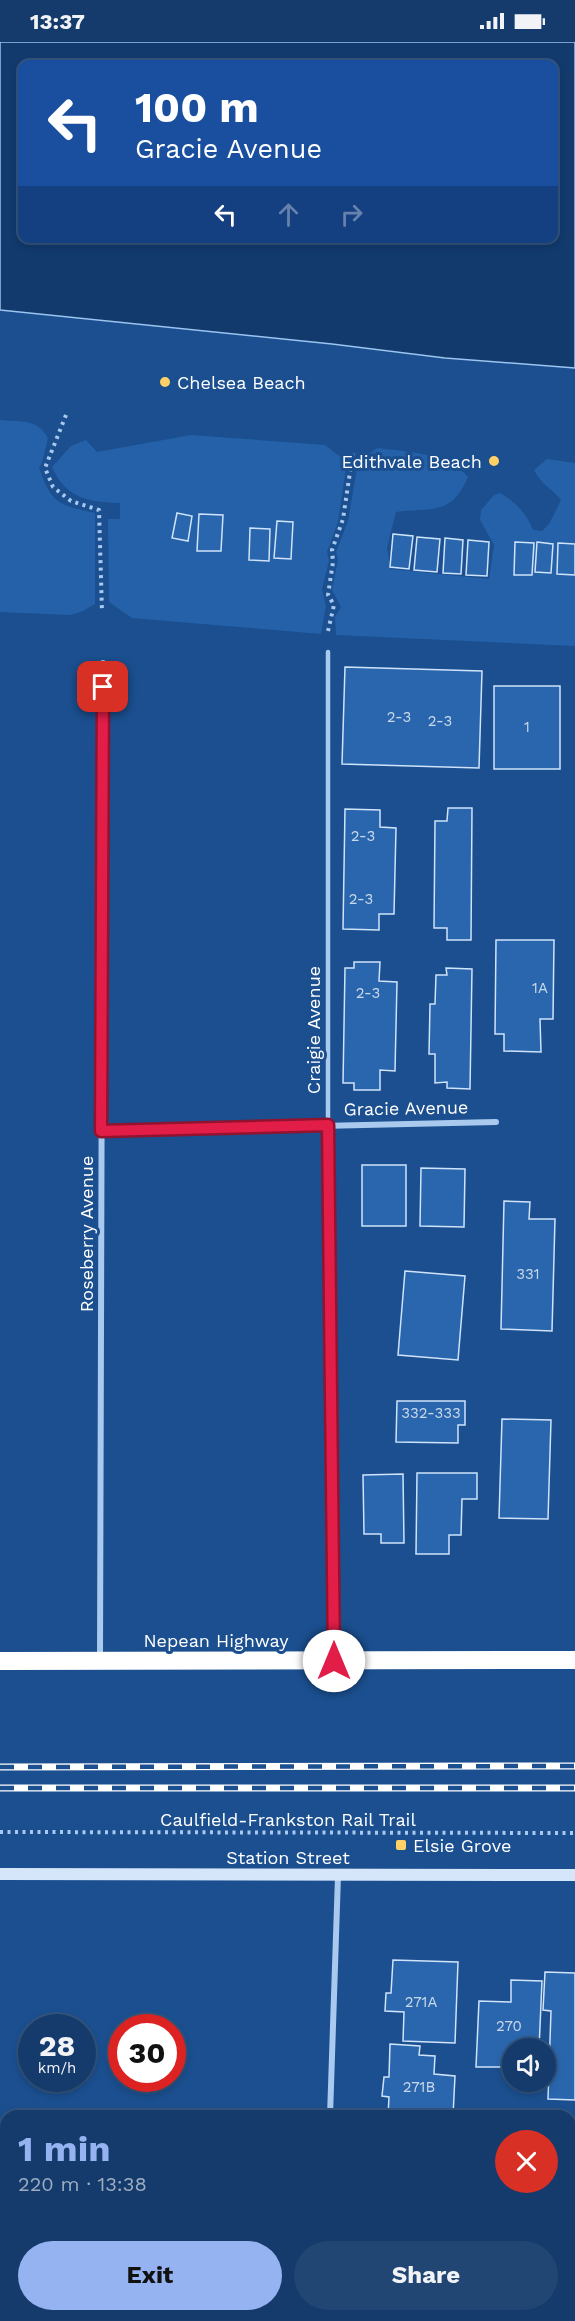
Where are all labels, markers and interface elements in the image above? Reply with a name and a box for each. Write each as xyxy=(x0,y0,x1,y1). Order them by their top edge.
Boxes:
text: 13:37 xyxy=(30,9,85,34)
text: 100 m xyxy=(135,83,259,132)
icon: left xyxy=(36,84,114,162)
text: Gracie Avenue xyxy=(135,133,322,165)
icon: left xyxy=(209,198,242,231)
icon: ahead xyxy=(272,198,305,231)
icon: right xyxy=(335,198,368,231)
place label: Chelsea Beach xyxy=(177,372,306,393)
marker: Chelsea Beach xyxy=(158,375,172,389)
place label: Edithvale Beach xyxy=(341,451,482,472)
marker: Edithvale Beach xyxy=(487,454,501,468)
pin xyxy=(77,661,128,712)
icon: arrive xyxy=(86,670,119,703)
house number: 2-3 xyxy=(387,708,411,726)
house number: 2-3 xyxy=(428,712,452,730)
house number: 1 xyxy=(524,718,530,736)
house number: 2-3 xyxy=(351,827,375,845)
house number: 2-3 xyxy=(349,890,373,908)
street label: Craigie Avenue xyxy=(303,966,324,1094)
house number: 1A xyxy=(532,979,548,997)
house number: 2-3 xyxy=(356,984,380,1002)
street label: Gracie Avenue xyxy=(343,1096,469,1120)
street label: Roseberry Avenue xyxy=(76,1156,97,1312)
house number: 331 xyxy=(516,1265,540,1283)
house number: 332-333 xyxy=(401,1404,461,1422)
position arrow xyxy=(302,1629,366,1693)
street label: Nepean Highway xyxy=(144,1630,289,1651)
street label: Caulfield-Frankston Rail Trail xyxy=(160,1809,416,1830)
place label: Elsie Grove xyxy=(413,1835,511,1856)
marker: Elsie Grove xyxy=(394,1838,408,1852)
street label: Station Street xyxy=(226,1847,350,1868)
house number: 271A xyxy=(405,1993,437,2011)
speed limit sign: 30 xyxy=(108,2014,186,2092)
house number: 270 xyxy=(496,2017,522,2035)
text: 28 xyxy=(39,2028,75,2063)
map controls xyxy=(502,2038,556,2092)
button: sound xyxy=(502,2038,556,2092)
text: km/h xyxy=(38,2059,76,2077)
house number: 271B xyxy=(403,2078,435,2096)
text: 1 min xyxy=(18,2128,110,2170)
button: close xyxy=(495,2130,558,2193)
text: 220 m · 13:38 xyxy=(18,2172,147,2196)
button: Exit xyxy=(18,2241,282,2310)
button: Share xyxy=(294,2241,558,2310)

